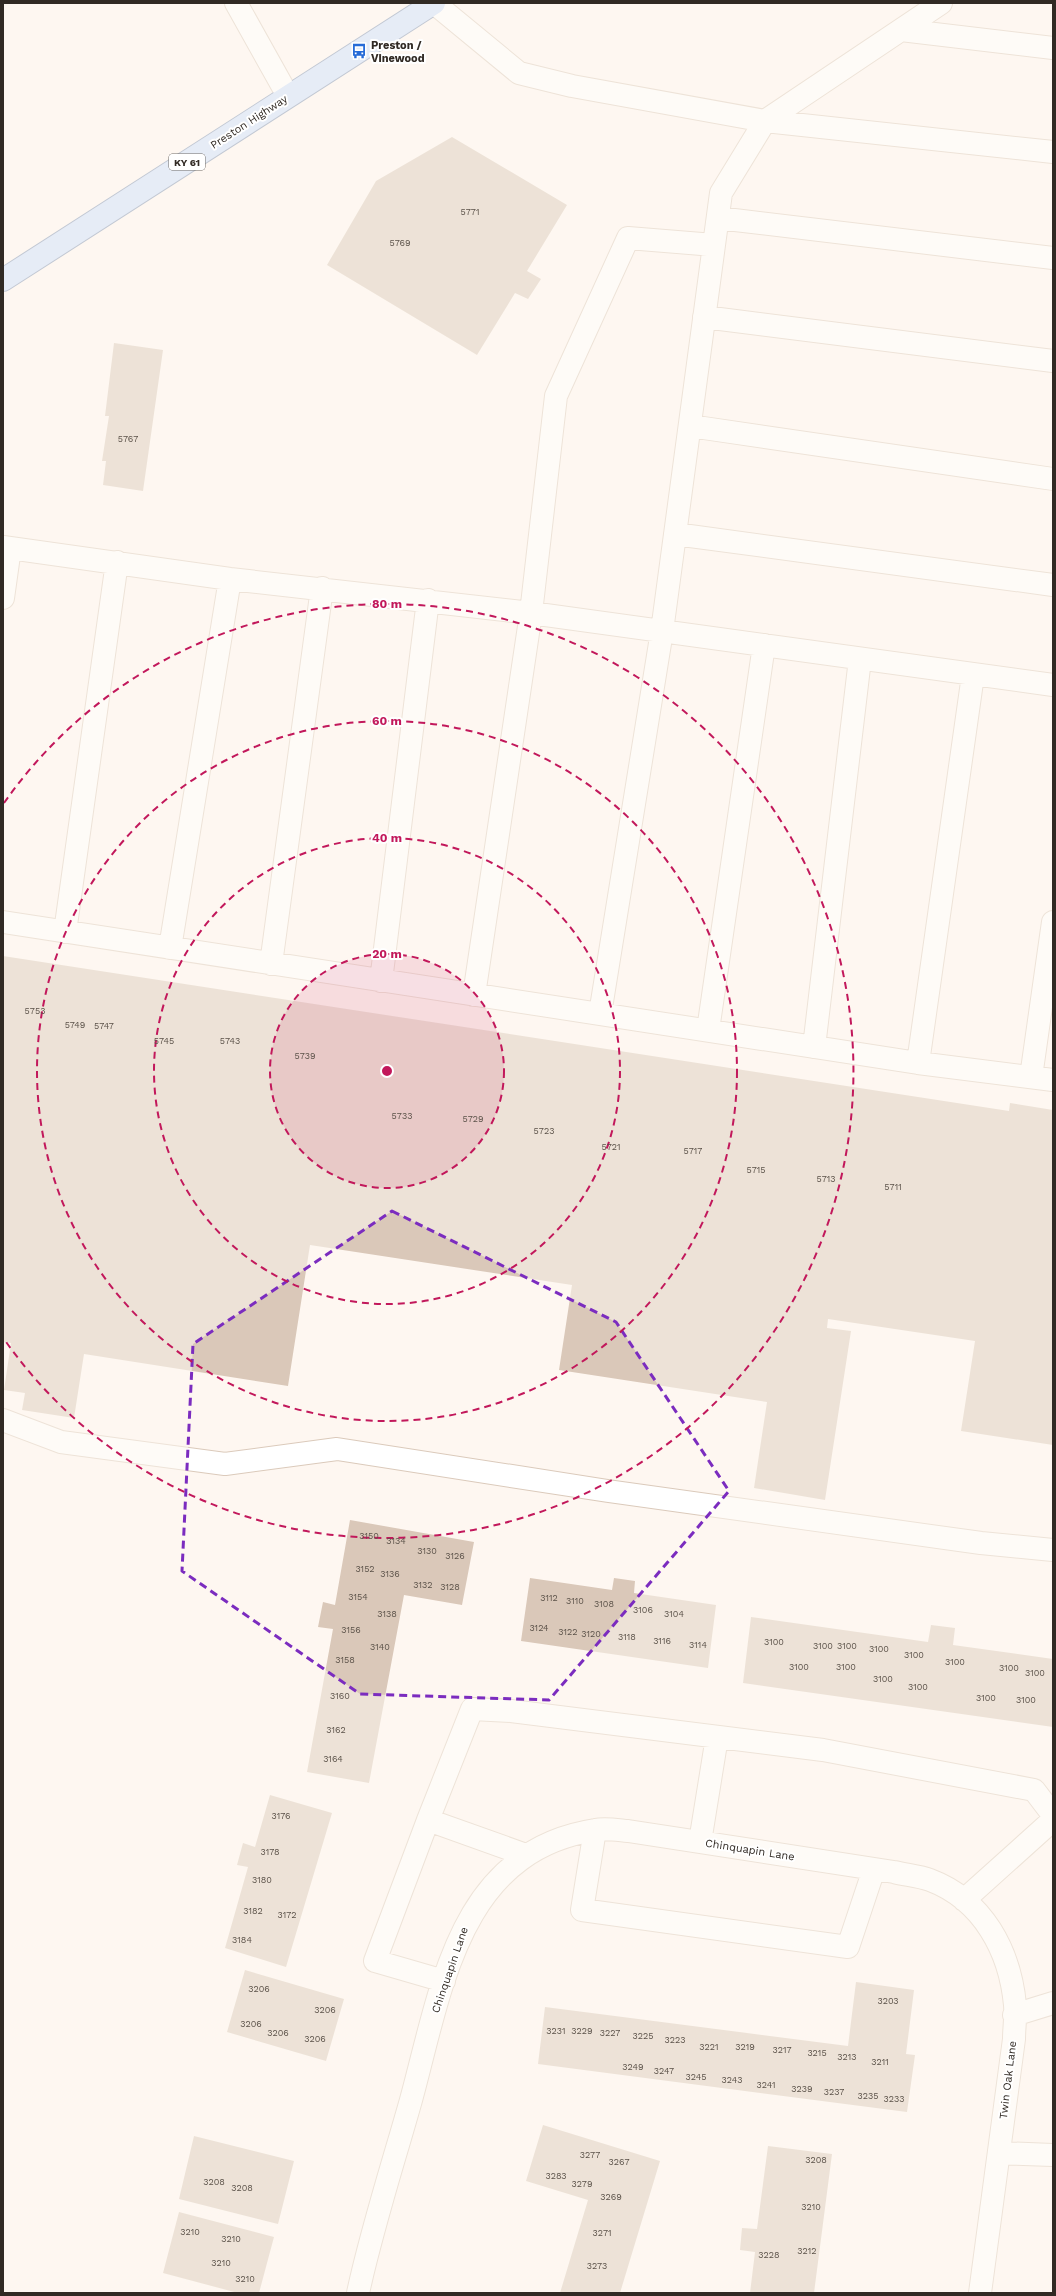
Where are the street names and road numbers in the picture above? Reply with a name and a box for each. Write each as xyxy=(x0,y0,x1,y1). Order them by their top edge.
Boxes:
street label: Preston Highway xyxy=(208,92,290,152)
road number: KY 61 xyxy=(169,154,205,170)
street label: Chinquapin Lane xyxy=(704,1837,796,1863)
street label: Chinquapin Lane xyxy=(429,1925,471,2015)
street label: Twin Oak Lane xyxy=(997,2040,1019,2120)

